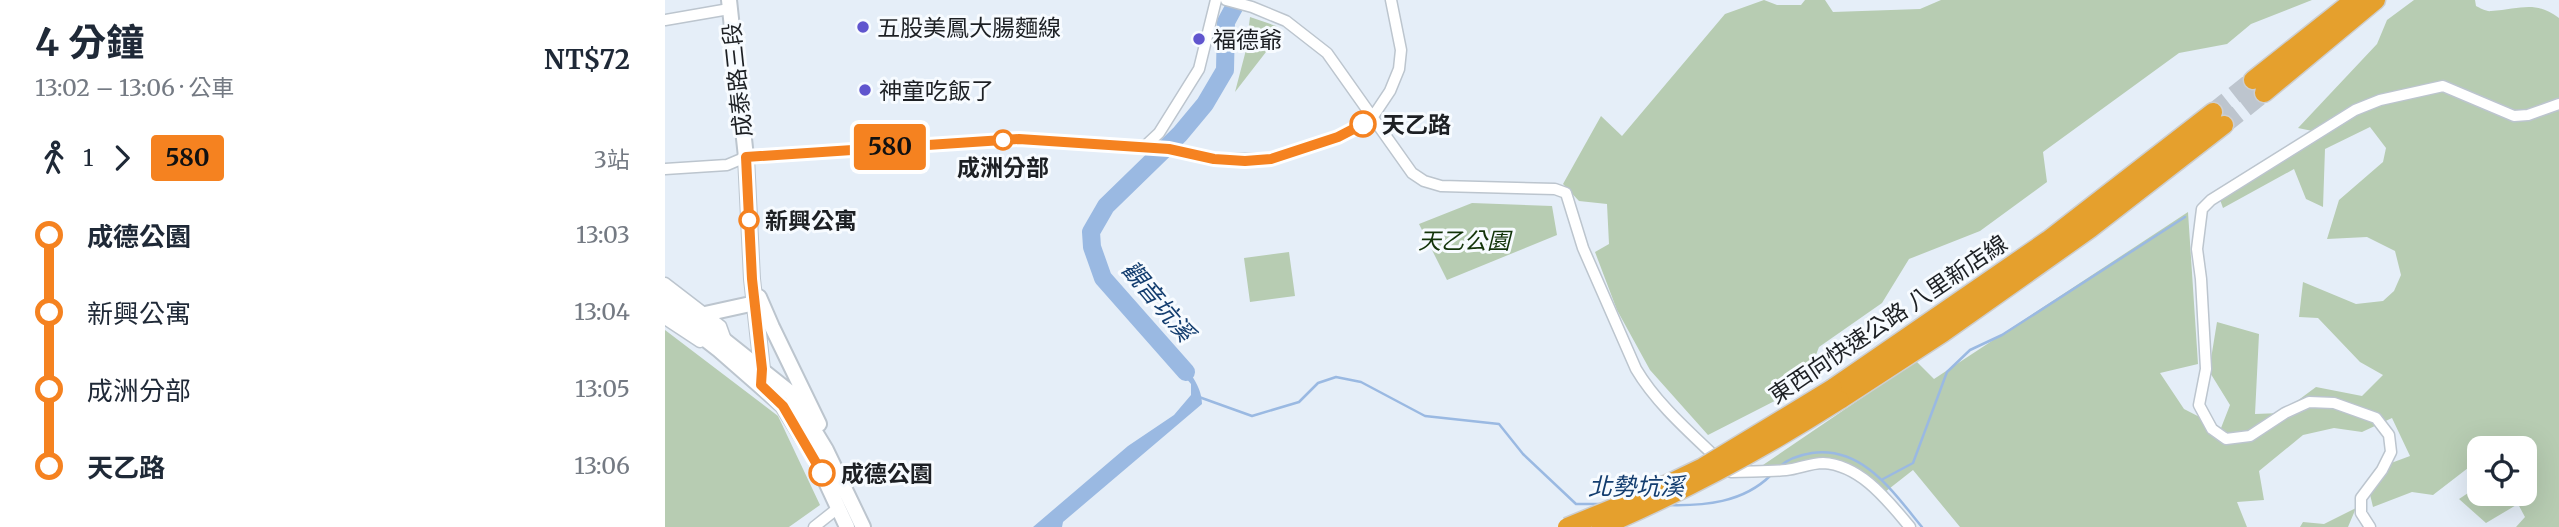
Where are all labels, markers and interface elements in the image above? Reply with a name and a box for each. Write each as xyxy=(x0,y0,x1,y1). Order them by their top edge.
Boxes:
place label: 五股美鳳大腸麵線 xyxy=(877,13,1061,42)
text: 4 分鐘 xyxy=(35,19,144,66)
marker: 五股美鳳大腸麵線 xyxy=(855,19,871,35)
street label: 成泰路三段 xyxy=(717,21,757,139)
place label: 福德爺 xyxy=(1213,25,1282,54)
marker: 福德爺 xyxy=(1191,31,1207,47)
text: NT$72 xyxy=(544,43,630,76)
text: 13:02 – 13:06 · 公車 xyxy=(35,73,234,102)
place label: 神童吃飯了 xyxy=(879,76,994,105)
marker: 神童吃飯了 xyxy=(857,82,873,98)
place label: 天乙路 xyxy=(1382,110,1451,139)
marker: 天乙路 xyxy=(1350,111,1376,137)
line badge: 580 xyxy=(850,124,930,170)
marker: 成洲分部 xyxy=(993,130,1013,150)
text: 580 xyxy=(868,131,912,162)
icon: walk xyxy=(35,139,73,177)
icon: forward xyxy=(103,139,141,177)
text: 580 xyxy=(165,142,210,173)
text: 1 xyxy=(83,143,93,172)
text: 3站 xyxy=(594,145,630,174)
place label: 成洲分部 xyxy=(957,153,1049,182)
place label: 新興公寓 xyxy=(765,206,857,235)
marker: 新興公寓 xyxy=(739,210,759,230)
text: 成德公園 xyxy=(87,220,191,253)
text: 13:03 xyxy=(576,220,630,249)
park label: 天乙公園 xyxy=(1418,226,1513,255)
street label: 東西向快速公路 八里新店線 xyxy=(1763,228,2013,410)
water label: 觀音坑溪 xyxy=(1115,254,1203,350)
text: 新興公寓 xyxy=(87,297,191,330)
text: 13:04 xyxy=(574,297,630,326)
text: 成洲分部 xyxy=(87,374,191,407)
text: 13:05 xyxy=(575,374,630,403)
map controls xyxy=(2467,436,2537,506)
button: locate xyxy=(2467,436,2537,506)
text: 天乙路 xyxy=(87,451,165,484)
text: 13:06 xyxy=(574,451,630,480)
place label: 成德公園 xyxy=(841,459,933,488)
marker: 成德公園 xyxy=(809,460,835,486)
water label: 北勢坑溪 xyxy=(1588,471,1687,502)

